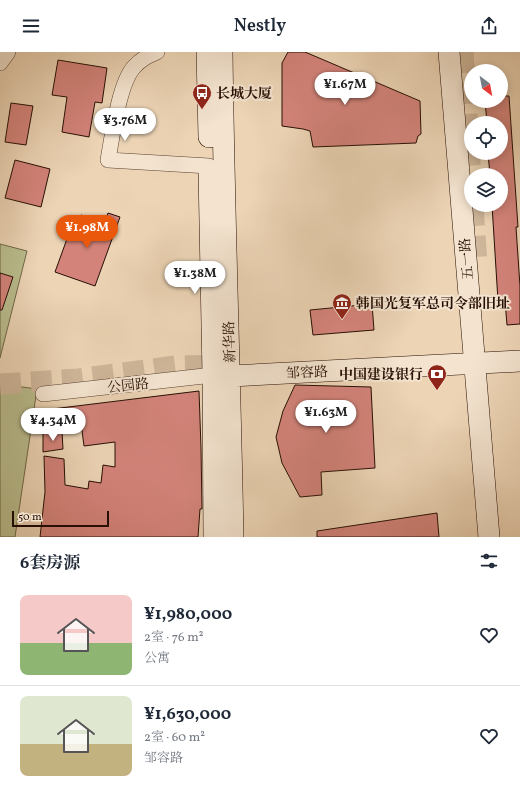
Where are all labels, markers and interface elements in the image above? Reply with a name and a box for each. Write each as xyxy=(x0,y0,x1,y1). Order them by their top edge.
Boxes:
text: Nestly xyxy=(234,14,286,39)
icon: menu xyxy=(20,15,42,37)
icon: share xyxy=(478,15,500,37)
north arrow xyxy=(464,64,508,108)
map controls xyxy=(464,64,508,212)
pin: ¥1.67M xyxy=(312,72,378,106)
text: ¥1.67M xyxy=(323,76,367,94)
bus stop icon: 长城大厦 xyxy=(191,82,213,110)
place label: 长城大厦 xyxy=(216,85,272,104)
pin: ¥3.76M xyxy=(92,108,158,142)
text: ¥3.76M xyxy=(103,112,147,130)
button: locate xyxy=(464,116,508,160)
button: layers xyxy=(464,168,508,212)
pin: ¥1.98M xyxy=(54,215,120,249)
text: ¥1.98M xyxy=(65,219,109,237)
street label: 五一路 xyxy=(456,237,479,281)
pin: ¥1.38M xyxy=(162,261,228,295)
text: ¥1.38M xyxy=(173,265,217,283)
museum icon: 韩国光复军总司令部旧址 xyxy=(331,292,353,320)
place label: 韩国光复军总司令部旧址 xyxy=(356,295,510,314)
street label: 新华路 xyxy=(220,321,241,363)
street label: 邹容路 xyxy=(286,363,329,384)
bank icon: 中国建设银行 xyxy=(426,363,448,391)
place label: 中国建设银行 xyxy=(339,366,423,385)
street label: 公园路 xyxy=(106,375,150,398)
pin: ¥1.63M xyxy=(293,400,359,434)
text: ¥1.63M xyxy=(304,404,348,422)
pin: ¥4.34M xyxy=(20,408,86,442)
text: ¥4.34M xyxy=(30,412,76,430)
scale bar xyxy=(12,509,109,528)
text: 50 m xyxy=(18,510,42,525)
icon: filters xyxy=(478,550,500,572)
text: 6套房源 xyxy=(20,552,80,575)
text: ¥1,980,000 xyxy=(144,603,232,626)
icon: home xyxy=(52,611,100,659)
icon: heart xyxy=(478,624,500,646)
text: 2室 · 76 m² xyxy=(144,629,204,647)
text: 公寓 xyxy=(144,650,170,668)
text: ¥1,630,000 xyxy=(144,703,231,726)
icon: home xyxy=(52,712,100,760)
icon: heart xyxy=(478,725,500,747)
text: 2室 · 60 m² xyxy=(144,729,205,747)
text: 邹容路 xyxy=(144,750,183,768)

